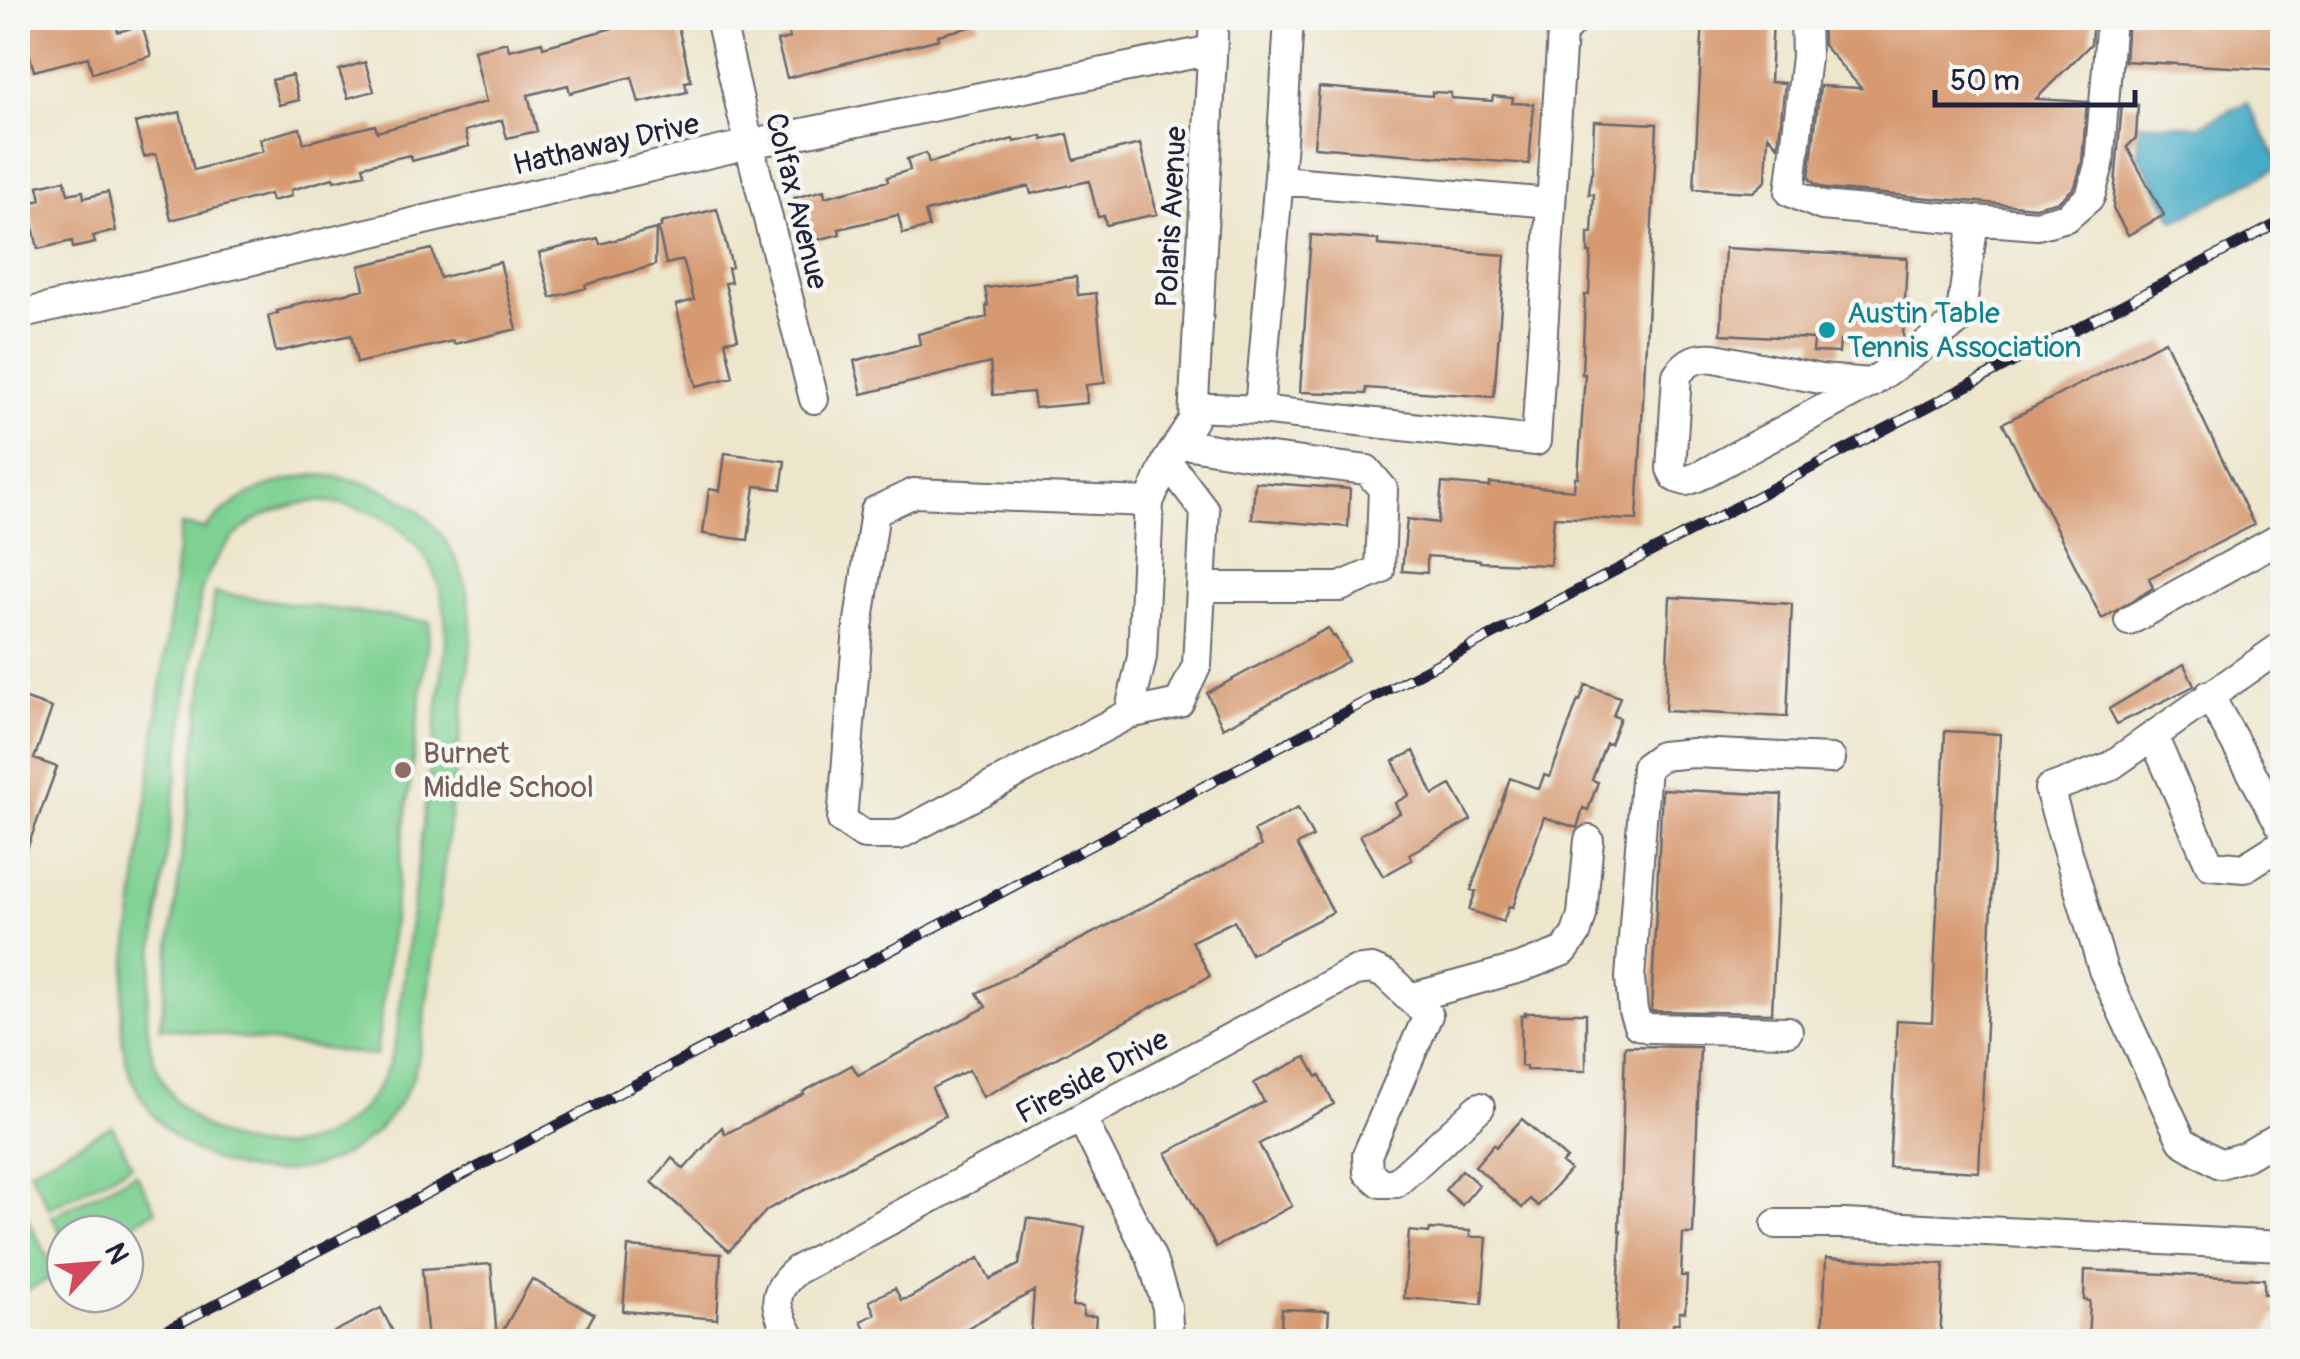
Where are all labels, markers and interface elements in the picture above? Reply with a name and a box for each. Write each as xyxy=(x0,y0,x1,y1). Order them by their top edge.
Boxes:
scale bar xyxy=(1935,45,2135,107)
text: 50 m xyxy=(1950,62,2020,99)
street label: Hathaway Drive xyxy=(510,105,703,184)
street label: Colfax Avenue xyxy=(757,109,836,293)
street label: Polaris Avenue xyxy=(1148,125,1195,309)
place label: Austin Table Tennis Association xyxy=(1847,295,2082,366)
marker: Austin Table Tennis Association xyxy=(1816,319,1838,341)
place label: Burnet Middle School xyxy=(423,735,594,806)
marker: Burnet Middle School xyxy=(392,759,414,781)
street label: Fireside Drive xyxy=(1010,1021,1175,1132)
north arrow xyxy=(45,1214,145,1314)
text: N xyxy=(96,1238,136,1270)

